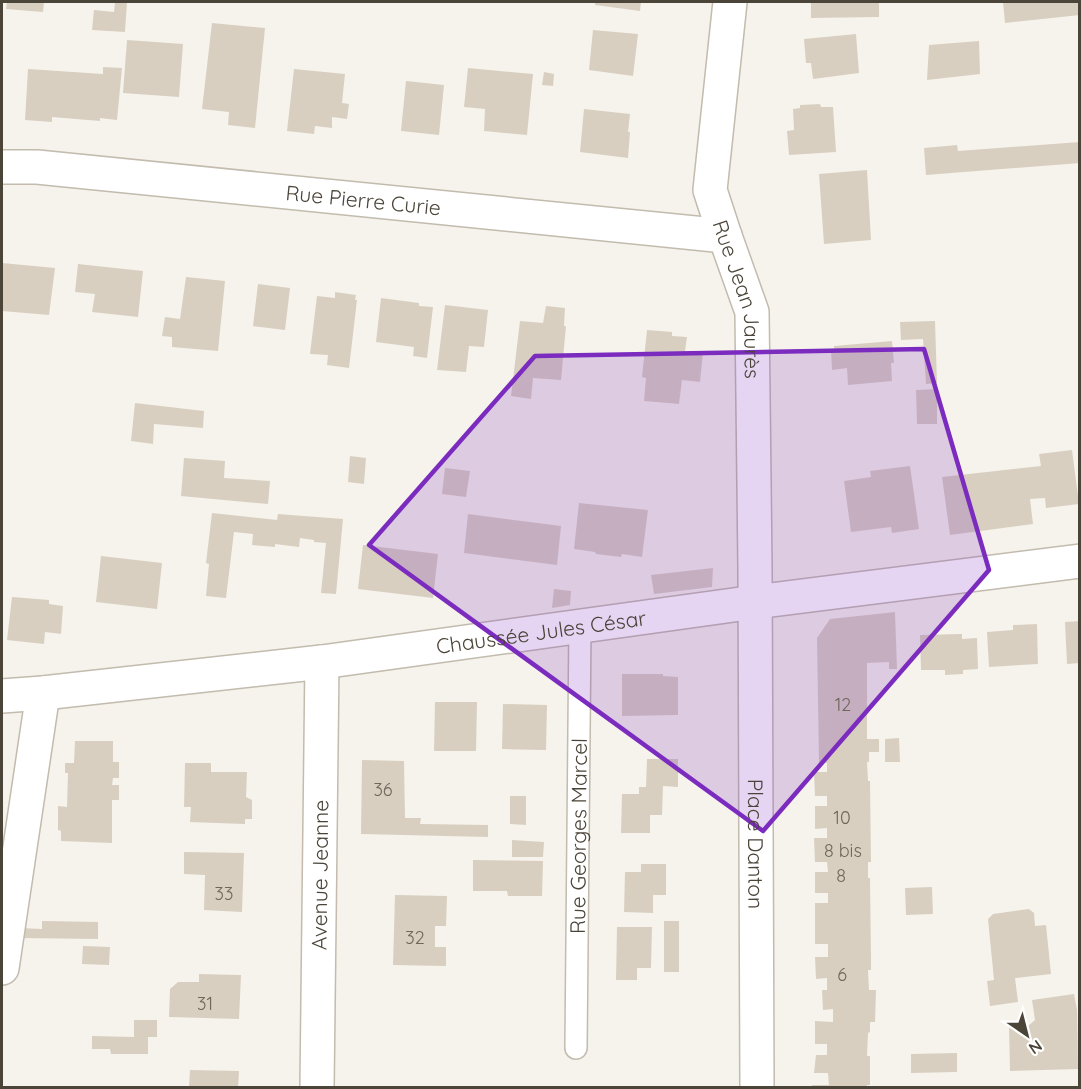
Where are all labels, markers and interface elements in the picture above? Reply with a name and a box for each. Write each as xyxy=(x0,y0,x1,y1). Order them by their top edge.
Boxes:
street label: Rue Pierre Curie xyxy=(285,179,442,220)
street label: Rue Jean Jaurès xyxy=(708,216,766,379)
street label: Chaussée Jules César xyxy=(434,604,648,659)
house number: 12 xyxy=(835,693,851,716)
street label: Rue Georges Marcel xyxy=(564,738,592,934)
house number: 36 xyxy=(373,778,393,801)
street label: Place Danton xyxy=(743,779,769,909)
street label: Avenue Jeanne xyxy=(306,800,333,950)
house number: 10 xyxy=(833,806,851,829)
house number: 8 bis xyxy=(824,839,862,862)
house number: 8 xyxy=(836,864,846,887)
house number: 33 xyxy=(215,882,233,905)
house number: 32 xyxy=(405,926,425,949)
house number: 6 xyxy=(837,963,847,986)
house number: 31 xyxy=(197,992,213,1015)
north arrow xyxy=(997,1005,1057,1065)
text: N xyxy=(1025,1036,1046,1059)

